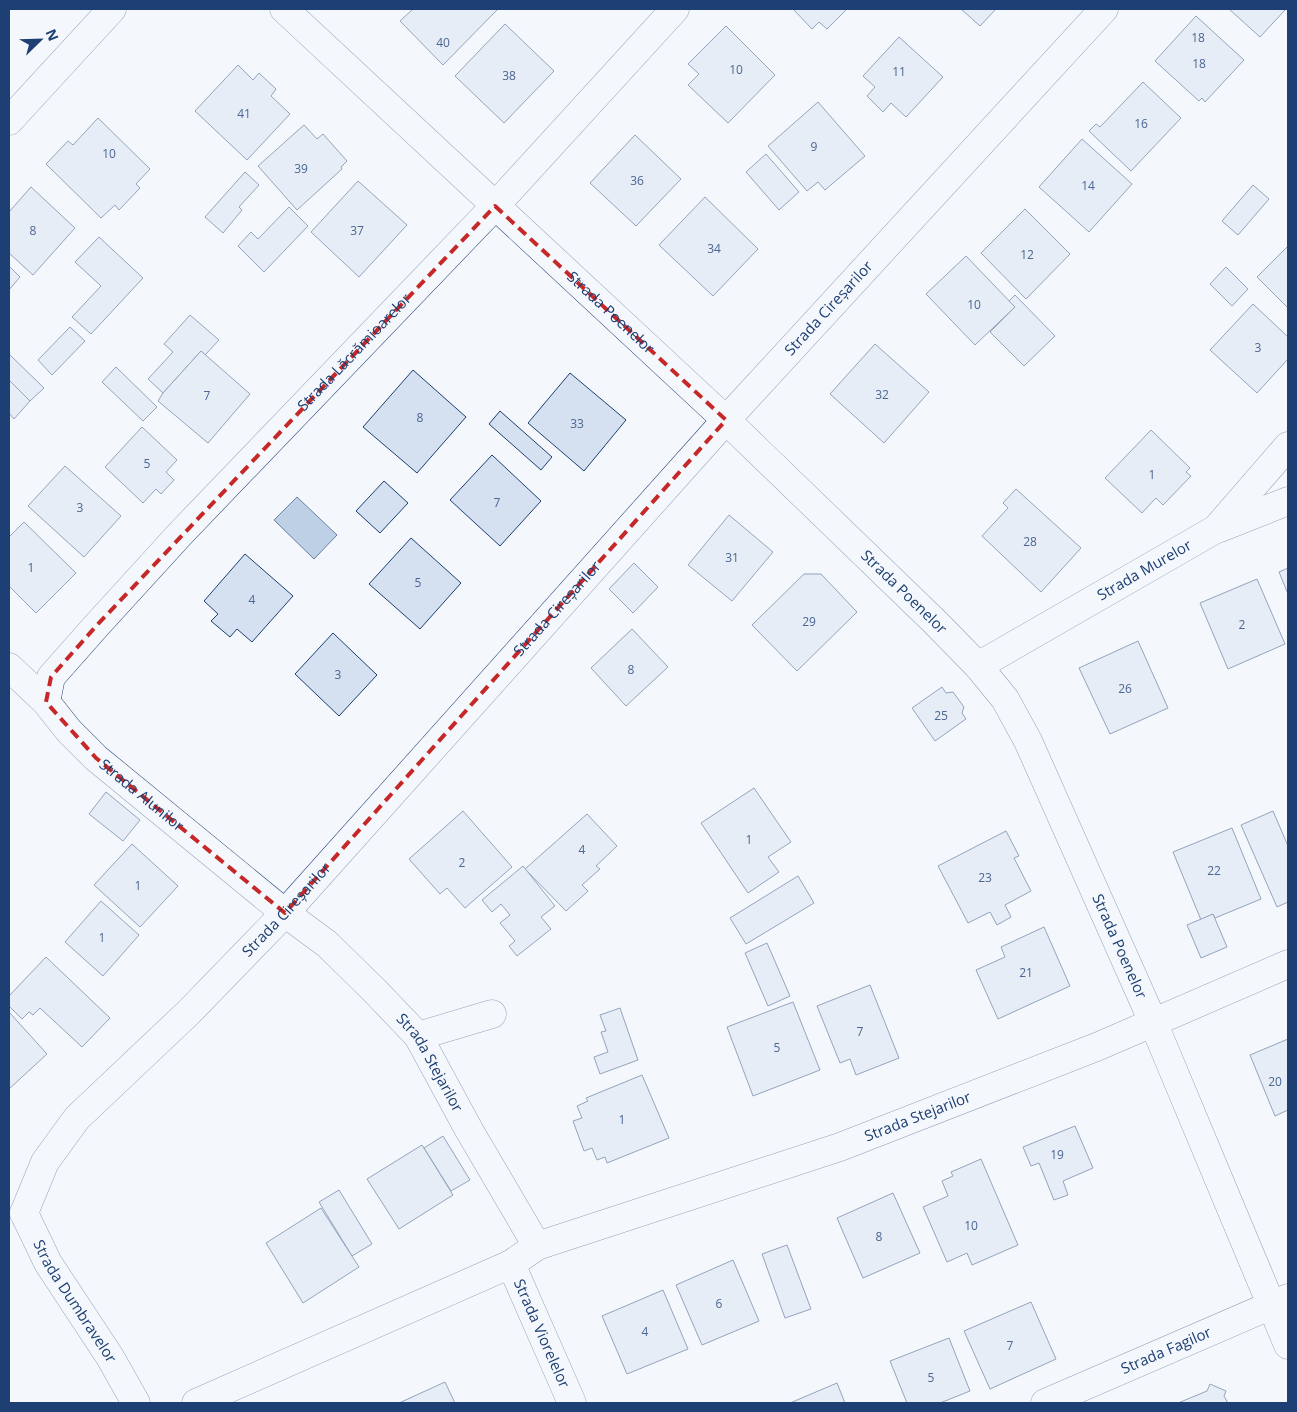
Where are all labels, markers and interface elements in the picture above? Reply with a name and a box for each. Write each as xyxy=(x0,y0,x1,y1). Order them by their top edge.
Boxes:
north arrow xyxy=(15,15,65,65)
text: N xyxy=(41,26,63,44)
house number: 18 xyxy=(1191,29,1205,46)
house number: 40 xyxy=(436,34,450,51)
house number: 18 xyxy=(1192,55,1206,72)
house number: 10 xyxy=(729,61,743,78)
house number: 11 xyxy=(892,63,906,80)
house number: 38 xyxy=(502,67,516,84)
house number: 41 xyxy=(237,105,251,122)
house number: 16 xyxy=(1134,115,1148,132)
house number: 9 xyxy=(811,138,818,155)
house number: 10 xyxy=(102,145,116,162)
house number: 39 xyxy=(294,160,308,177)
house number: 36 xyxy=(630,172,644,189)
house number: 14 xyxy=(1081,177,1095,194)
house number: 8 xyxy=(30,222,37,239)
house number: 37 xyxy=(350,222,364,239)
house number: 34 xyxy=(707,240,721,257)
house number: 12 xyxy=(1020,246,1034,263)
street label: Strada Cireșarilor xyxy=(780,256,877,359)
street label: Strada Poenelor xyxy=(563,266,659,358)
street label: Strada Lăcrămioarelor xyxy=(293,288,415,415)
house number: 10 xyxy=(967,296,981,313)
house number: 3 xyxy=(1255,339,1262,356)
house number: 32 xyxy=(875,386,889,403)
house number: 7 xyxy=(204,387,211,404)
house number: 8 xyxy=(417,409,424,426)
house number: 33 xyxy=(570,415,584,432)
house number: 5 xyxy=(144,455,151,472)
house number: 1 xyxy=(1149,466,1155,483)
house number: 7 xyxy=(494,494,501,511)
house number: 3 xyxy=(77,499,84,516)
house number: 28 xyxy=(1023,533,1037,550)
street label: Strada Murelor xyxy=(1093,534,1195,604)
street label: Strada Poenelor xyxy=(857,545,952,638)
house number: 31 xyxy=(725,549,739,566)
street label: Strada Cireșarilor xyxy=(508,556,605,660)
house number: 1 xyxy=(28,559,34,576)
house number: 5 xyxy=(415,574,422,591)
house number: 4 xyxy=(249,591,256,608)
house number: 29 xyxy=(802,613,816,630)
house number: 2 xyxy=(1239,616,1246,633)
house number: 8 xyxy=(628,661,635,678)
house number: 3 xyxy=(335,666,342,683)
house number: 26 xyxy=(1118,680,1132,697)
house number: 25 xyxy=(934,707,948,724)
street label: Strada Alunilor xyxy=(96,754,189,835)
house number: 1 xyxy=(746,831,752,848)
house number: 4 xyxy=(579,841,586,858)
house number: 2 xyxy=(459,854,466,871)
street label: Strada Cireșarilor xyxy=(237,858,335,961)
house number: 22 xyxy=(1207,862,1221,879)
house number: 23 xyxy=(978,869,992,886)
house number: 1 xyxy=(135,877,141,894)
street label: Strada Poenelor xyxy=(1088,890,1152,1001)
house number: 1 xyxy=(99,929,105,946)
house number: 21 xyxy=(1019,964,1033,981)
street label: Strada Stejarilor xyxy=(393,1009,468,1115)
house number: 7 xyxy=(857,1023,864,1040)
house number: 5 xyxy=(774,1039,781,1056)
house number: 20 xyxy=(1268,1073,1282,1090)
street label: Strada Stejarilor xyxy=(861,1086,973,1146)
house number: 1 xyxy=(619,1111,625,1128)
house number: 19 xyxy=(1050,1146,1064,1163)
house number: 10 xyxy=(964,1217,978,1234)
house number: 8 xyxy=(876,1228,883,1245)
street label: Strada Dumbravelor xyxy=(29,1236,122,1366)
street label: Strada Viorelelor xyxy=(510,1276,575,1391)
house number: 6 xyxy=(716,1295,723,1312)
street label: Strada Fagilor xyxy=(1118,1321,1214,1378)
house number: 4 xyxy=(642,1323,649,1340)
house number: 7 xyxy=(1007,1337,1014,1354)
house number: 5 xyxy=(928,1369,935,1386)

